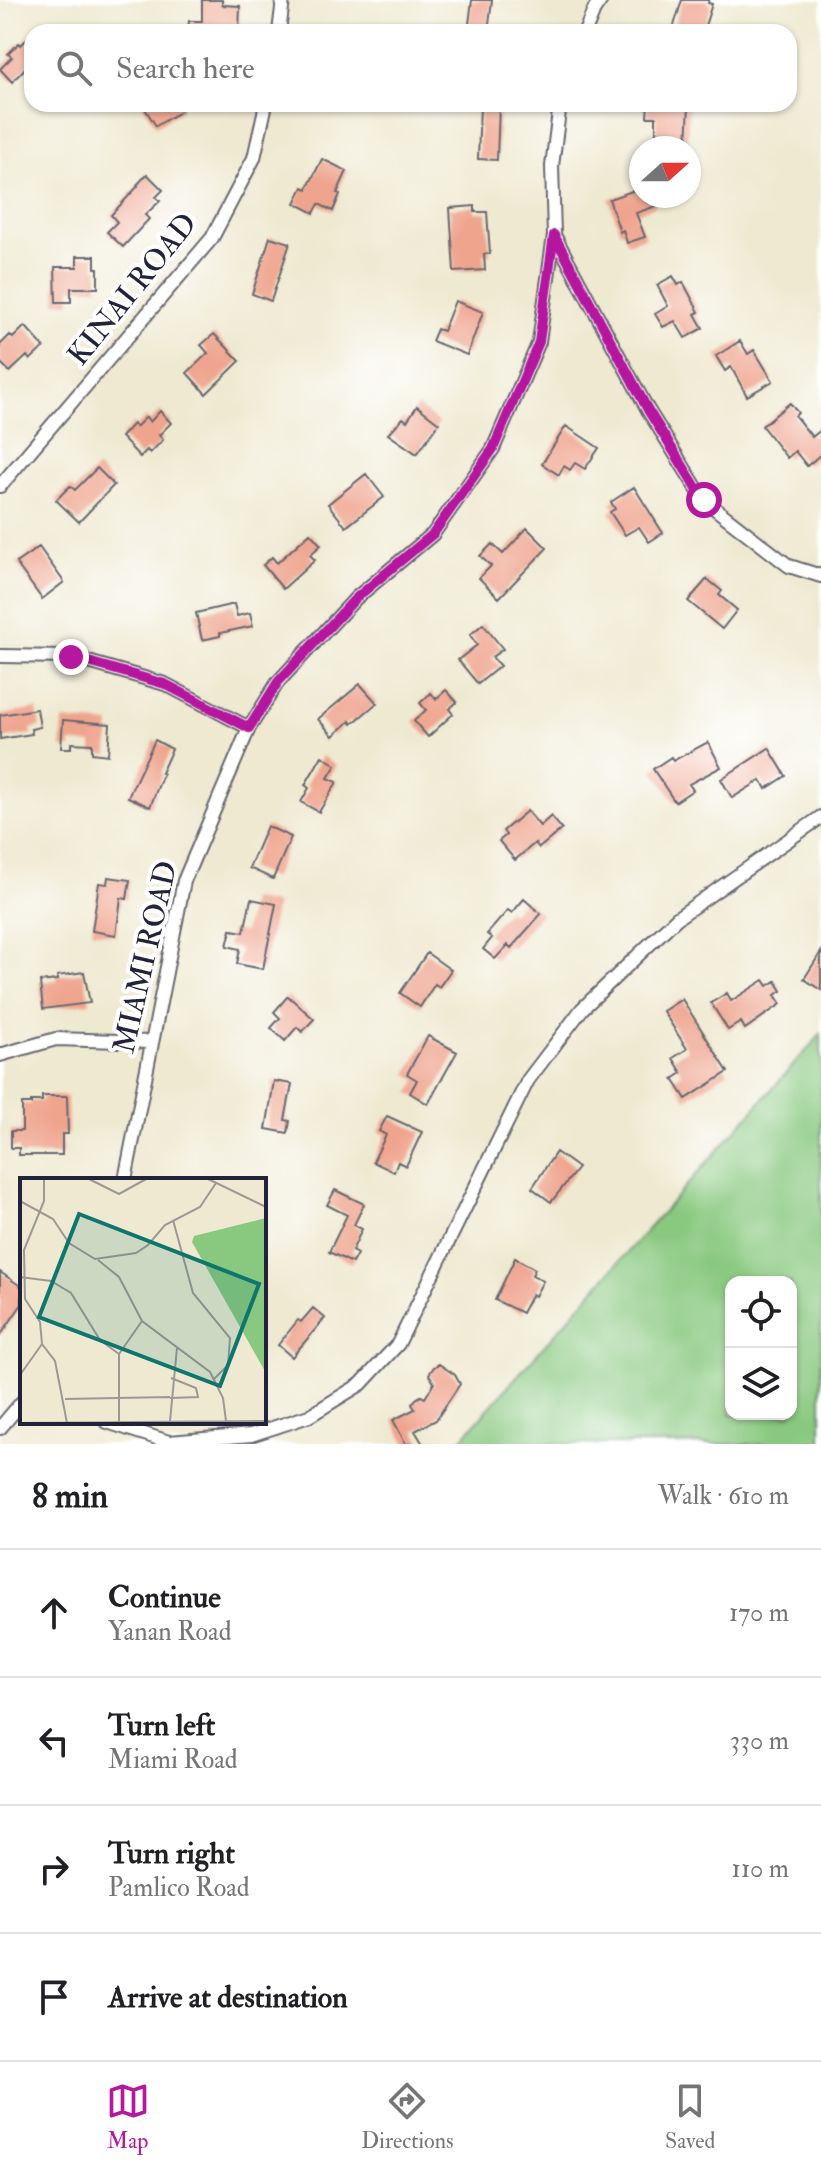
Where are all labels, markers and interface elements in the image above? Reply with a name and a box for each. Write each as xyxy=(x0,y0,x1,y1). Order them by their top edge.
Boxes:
search box xyxy=(24,24,797,112)
icon: search xyxy=(52,46,96,90)
text: Search here xyxy=(116,50,255,87)
north arrow xyxy=(629,136,701,208)
street label: KINAI ROAD xyxy=(60,206,205,373)
route start xyxy=(686,482,722,518)
route end xyxy=(53,639,89,675)
street label: MIAMI ROAD xyxy=(105,857,186,1057)
inset map xyxy=(20,1178,266,1424)
map controls xyxy=(725,1276,797,1420)
button: locate xyxy=(725,1276,797,1348)
button: layers xyxy=(725,1348,797,1420)
text: 8 min xyxy=(32,1475,108,1518)
text: Walk · 610 m xyxy=(658,1480,789,1512)
text: Continue xyxy=(108,1579,221,1616)
icon: ahead xyxy=(32,1591,76,1635)
text: 170 m xyxy=(729,1597,789,1629)
text: Yanan Road xyxy=(108,1616,232,1648)
text: Turn left xyxy=(108,1707,215,1744)
icon: left xyxy=(32,1719,76,1763)
text: 330 m xyxy=(730,1725,789,1757)
text: Miami Road xyxy=(108,1744,238,1776)
text: Turn right xyxy=(108,1835,235,1872)
icon: right xyxy=(32,1847,76,1891)
text: 110 m xyxy=(732,1853,789,1885)
text: Pamlico Road xyxy=(108,1872,250,1904)
icon: arrive xyxy=(32,1975,76,2019)
text: Arrive at destination xyxy=(108,1979,348,2016)
tab: Map xyxy=(106,2079,150,2155)
tab: Directions xyxy=(361,2079,454,2155)
tab: Saved xyxy=(665,2079,715,2155)

